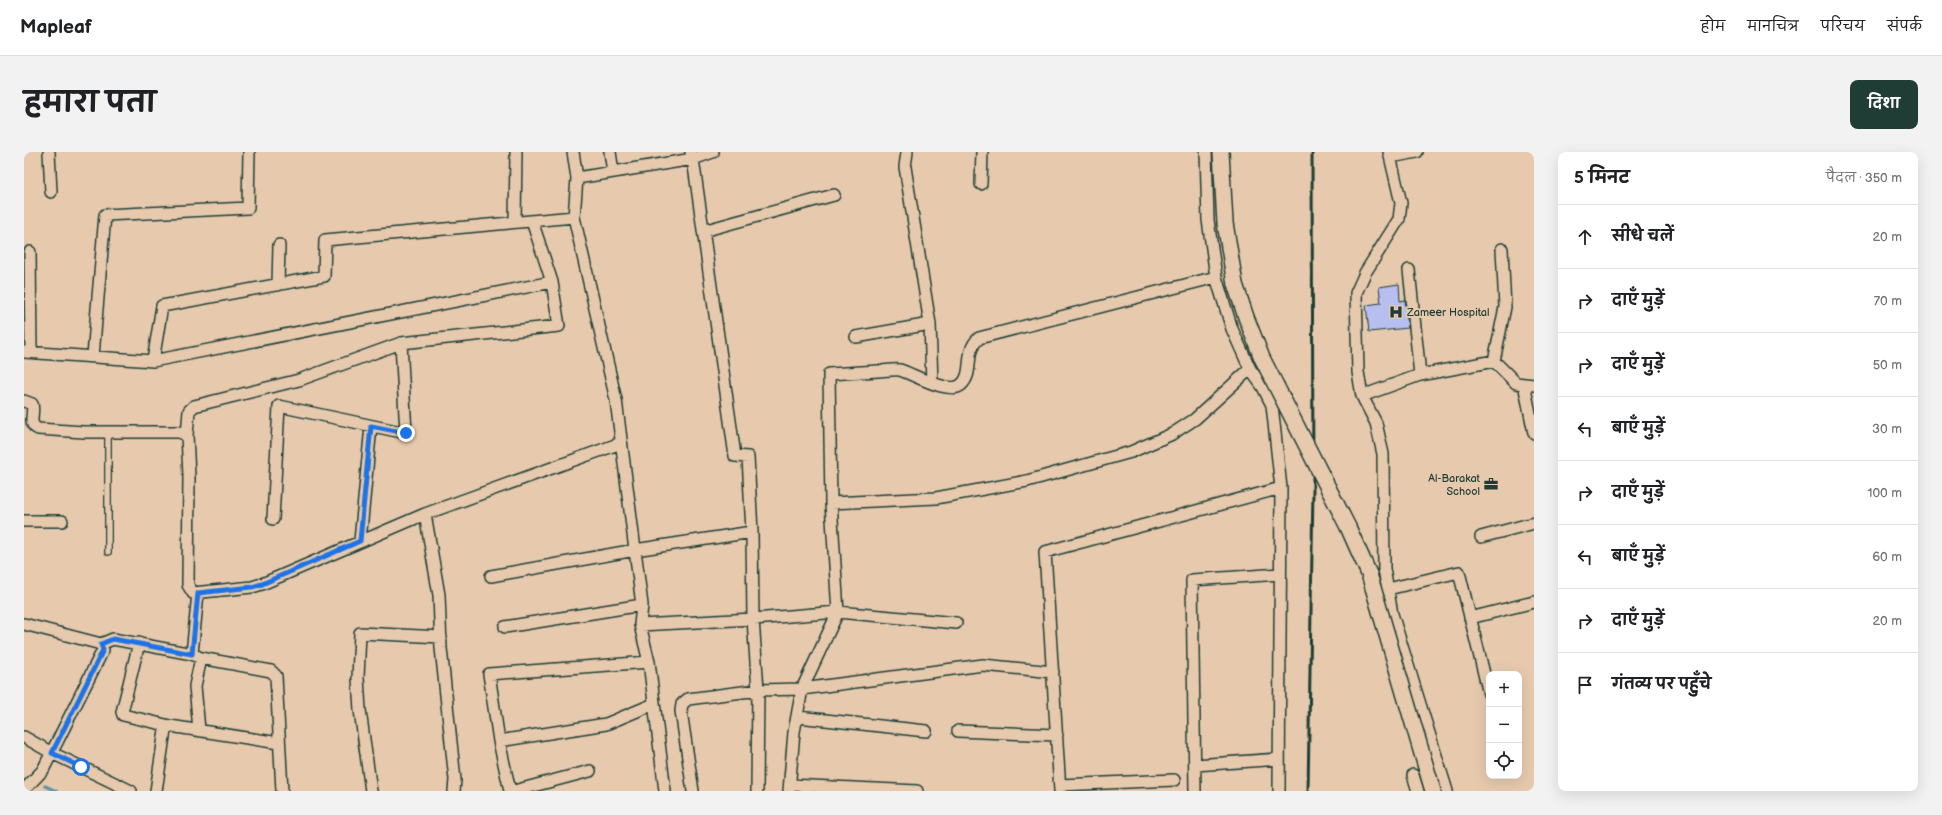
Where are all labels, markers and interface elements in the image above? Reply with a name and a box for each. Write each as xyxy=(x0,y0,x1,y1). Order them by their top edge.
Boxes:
text: Mapleaf xyxy=(20,16,92,39)
text: होम xyxy=(1701,18,1725,35)
text: मानचित्र xyxy=(1747,18,1799,35)
text: परिचय xyxy=(1821,18,1865,35)
text: संपर्क xyxy=(1887,18,1922,35)
button: दिशा xyxy=(1850,80,1918,129)
text: हमारा पता xyxy=(24,87,156,120)
text: 5 मिनट xyxy=(1574,168,1630,188)
text: पैदल · 350 m xyxy=(1826,170,1902,186)
icon: ahead xyxy=(1574,226,1596,248)
text: सीधे चलें xyxy=(1612,227,1674,246)
text: 20 m xyxy=(1872,229,1902,245)
icon: right xyxy=(1574,290,1596,312)
text: दाएँ मुड़ें xyxy=(1612,291,1664,310)
text: 70 m xyxy=(1874,293,1902,309)
hospital icon: Zameer Hospital xyxy=(1388,304,1404,320)
place label: Zameer Hospital xyxy=(1406,306,1489,319)
icon: right xyxy=(1574,354,1596,376)
text: दाएँ मुड़ें xyxy=(1612,355,1664,374)
text: 50 m xyxy=(1873,357,1902,373)
icon: left xyxy=(1574,418,1596,440)
text: बाएँ मुड़ें xyxy=(1612,419,1665,438)
text: 30 m xyxy=(1872,421,1902,437)
route end xyxy=(397,424,415,442)
place label: Al-Barakat School xyxy=(1428,472,1481,498)
office icon: Al-Barakat School xyxy=(1483,476,1499,492)
icon: right xyxy=(1574,482,1596,504)
text: दाएँ मुड़ें xyxy=(1612,483,1664,502)
text: 100 m xyxy=(1867,485,1902,501)
icon: left xyxy=(1574,546,1596,568)
text: बाएँ मुड़ें xyxy=(1612,547,1665,566)
text: 60 m xyxy=(1872,549,1902,565)
icon: right xyxy=(1574,610,1596,632)
text: दाएँ मुड़ें xyxy=(1612,611,1664,630)
text: 20 m xyxy=(1872,613,1902,629)
map controls xyxy=(1486,671,1522,779)
button: + xyxy=(1486,671,1522,707)
icon: arrive xyxy=(1574,674,1596,696)
text: गंतव्य पर पहुँचे xyxy=(1612,675,1711,694)
button: − xyxy=(1486,707,1522,743)
button: locate xyxy=(1486,743,1522,779)
route start xyxy=(72,758,90,776)

